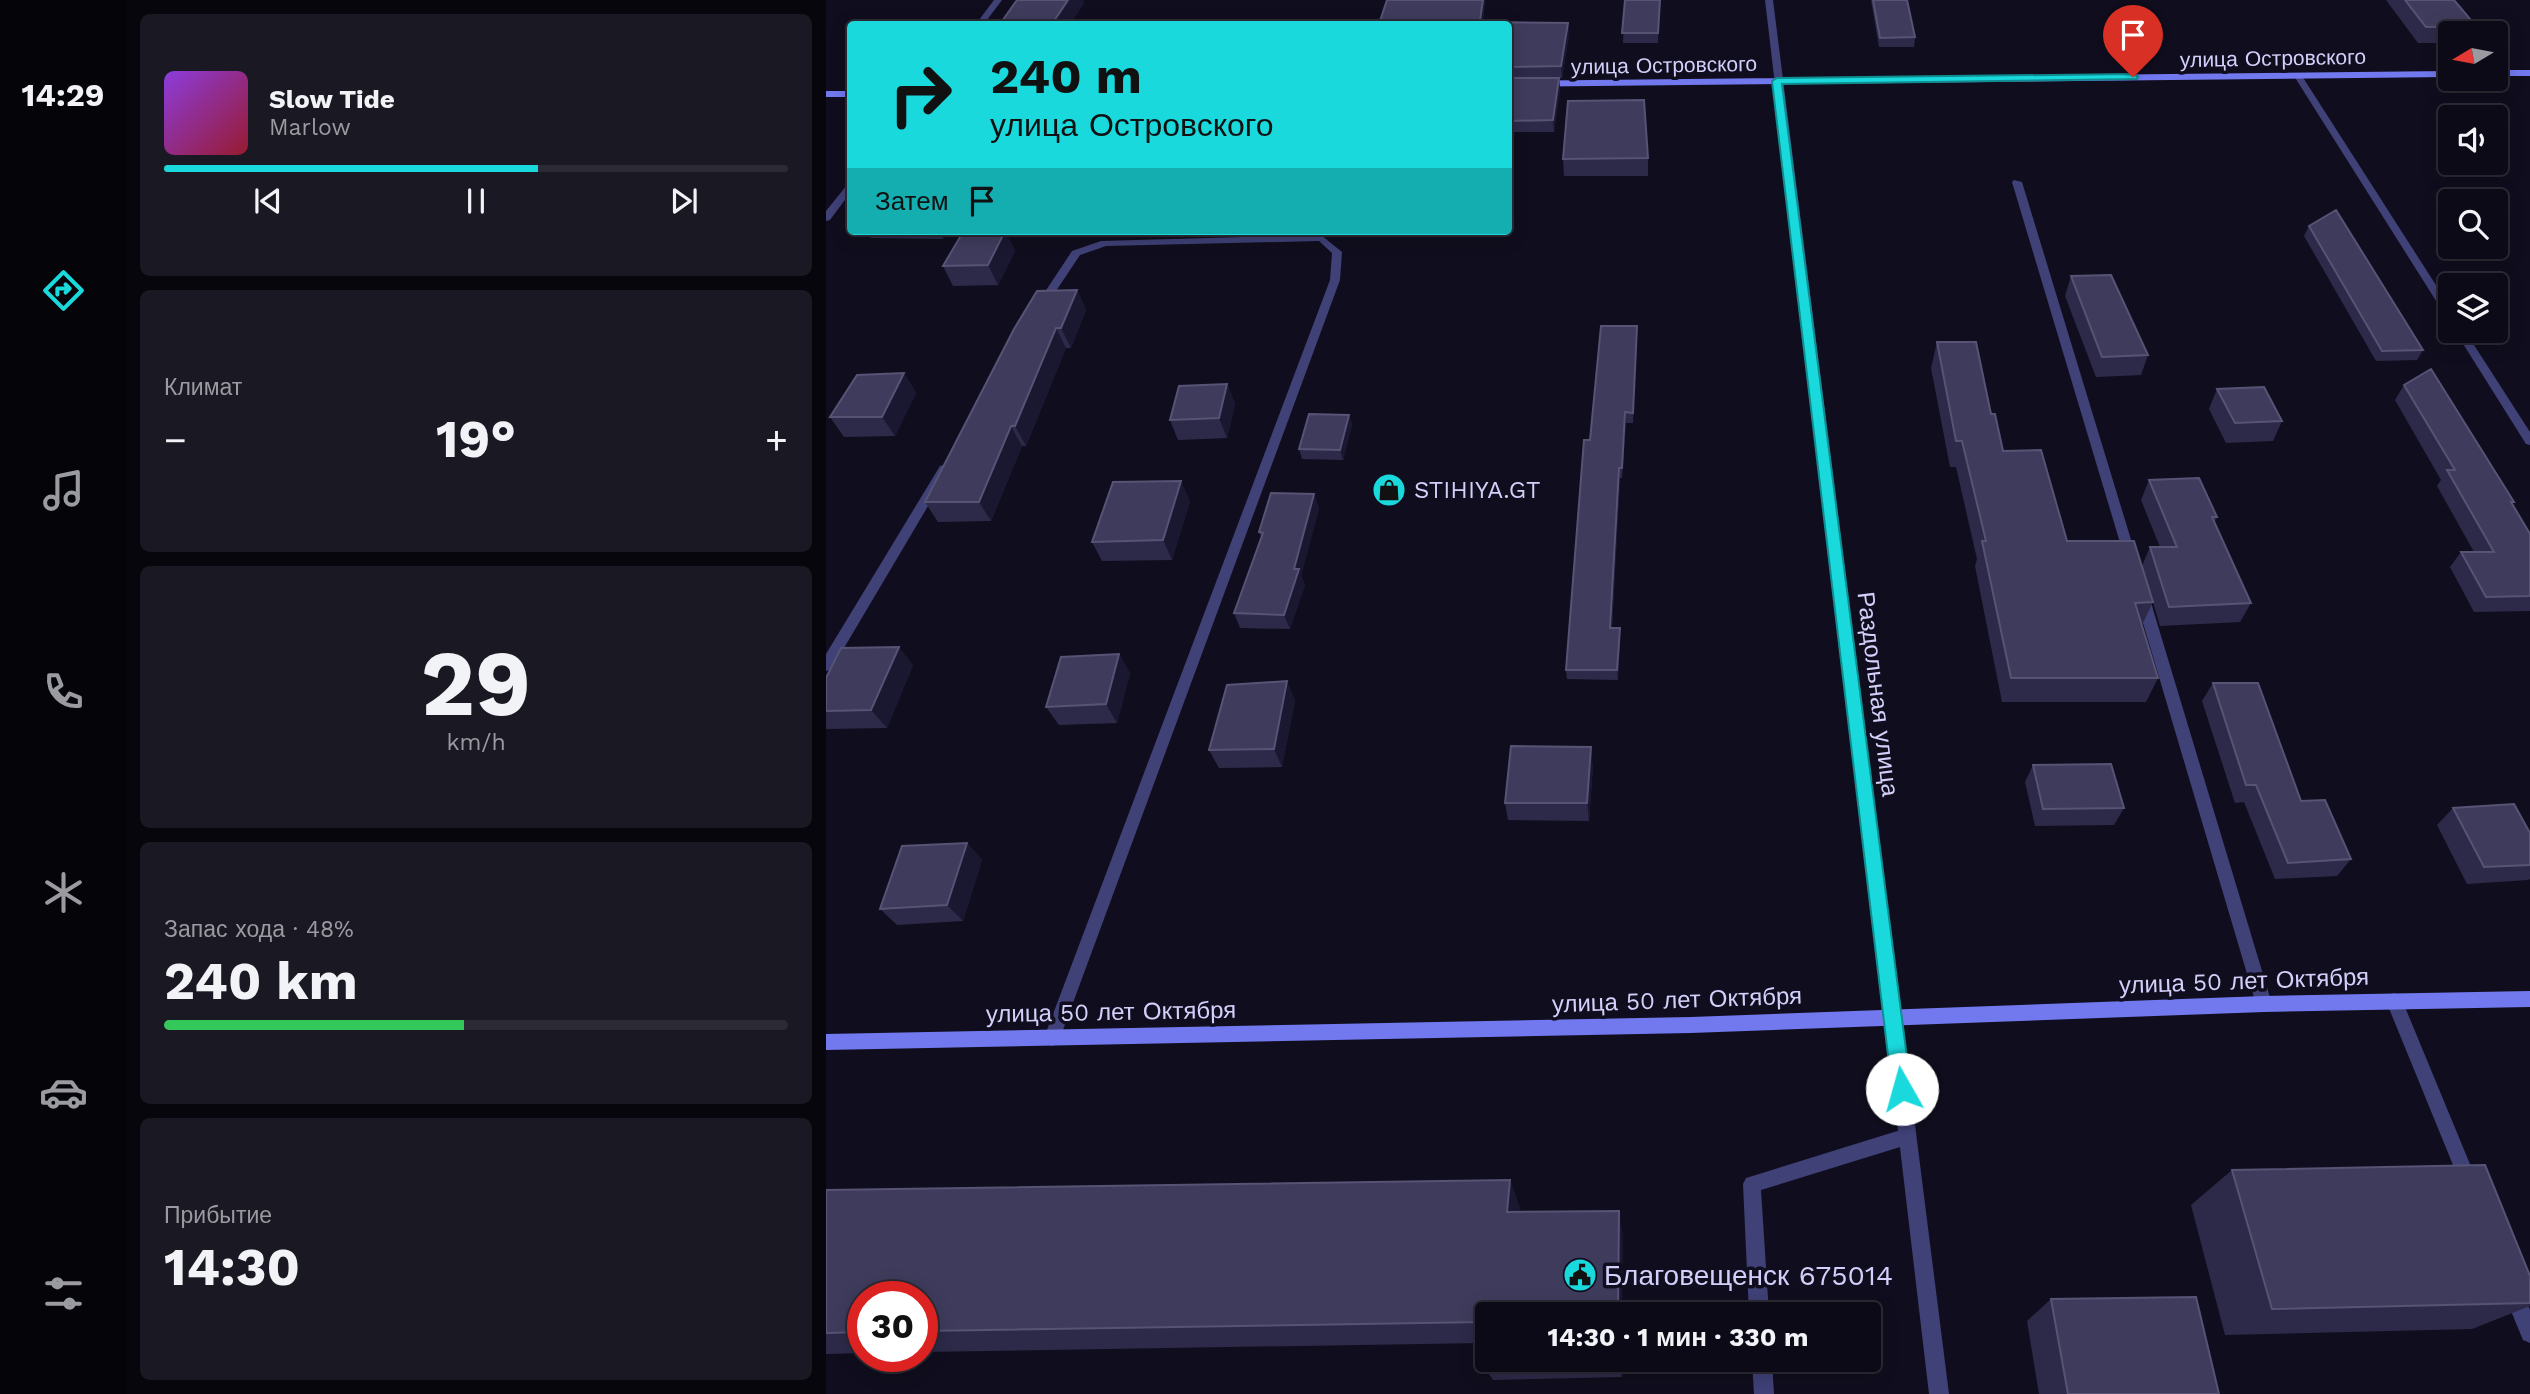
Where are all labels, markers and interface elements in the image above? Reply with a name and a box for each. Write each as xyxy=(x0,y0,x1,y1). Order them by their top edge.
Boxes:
pin xyxy=(2103,5,2163,77)
icon: arrive xyxy=(2114,16,2152,54)
north arrow xyxy=(2438,21,2508,91)
map controls xyxy=(2438,21,2508,343)
street label: улица Островского xyxy=(2180,44,2366,72)
text: 240 m xyxy=(990,47,1142,105)
icon: right xyxy=(875,49,966,140)
street label: улица Островского xyxy=(1571,51,1757,79)
text: 14:29 xyxy=(22,76,104,114)
text: Slow Tide xyxy=(269,84,395,114)
button: sound xyxy=(2438,105,2508,175)
text: улица Островского xyxy=(990,106,1274,144)
text: Marlow xyxy=(269,114,351,141)
icon: previous xyxy=(249,182,287,220)
icon: pause xyxy=(457,182,495,220)
icon: next xyxy=(665,182,703,220)
icon: arrive xyxy=(963,182,1001,220)
text: Затем xyxy=(875,186,949,216)
button: search xyxy=(2438,189,2508,259)
icon: directions xyxy=(39,266,88,315)
button: layers xyxy=(2438,273,2508,343)
text: Климат xyxy=(164,374,242,401)
text: 19° xyxy=(436,409,516,470)
text: − xyxy=(164,418,187,462)
text: + xyxy=(765,418,788,462)
icon: music xyxy=(39,466,88,515)
shop icon: STIHIYA.GT xyxy=(1370,471,1408,509)
place label: STIHIYA.GT xyxy=(1414,476,1541,504)
street label: Раздольная улица xyxy=(1852,590,1905,799)
text: 29 xyxy=(421,630,531,737)
icon: phone xyxy=(39,667,88,716)
text: km/h xyxy=(446,729,506,756)
icon: climate xyxy=(39,868,88,917)
text: Запас хода · 48% xyxy=(164,916,354,943)
text: 240 km xyxy=(164,951,358,1012)
street label: улица 50 лет Октября xyxy=(2118,963,2370,999)
street label: улица 50 лет Октября xyxy=(1551,982,1803,1018)
street label: улица 50 лет Октября xyxy=(986,996,1236,1028)
position arrow xyxy=(1865,1052,1939,1126)
icon: car xyxy=(39,1068,88,1117)
text: Прибытие xyxy=(164,1202,272,1229)
text: 14:30 xyxy=(164,1237,300,1298)
public building icon: Благовещенск 675014 xyxy=(1561,1256,1599,1294)
place label: Благовещенск 675014 xyxy=(1604,1259,1893,1292)
icon: filters xyxy=(39,1269,88,1318)
speed limit sign: 30 xyxy=(847,1281,938,1372)
text: 14:30 · 1 мин · 330 m xyxy=(1548,1322,1808,1352)

